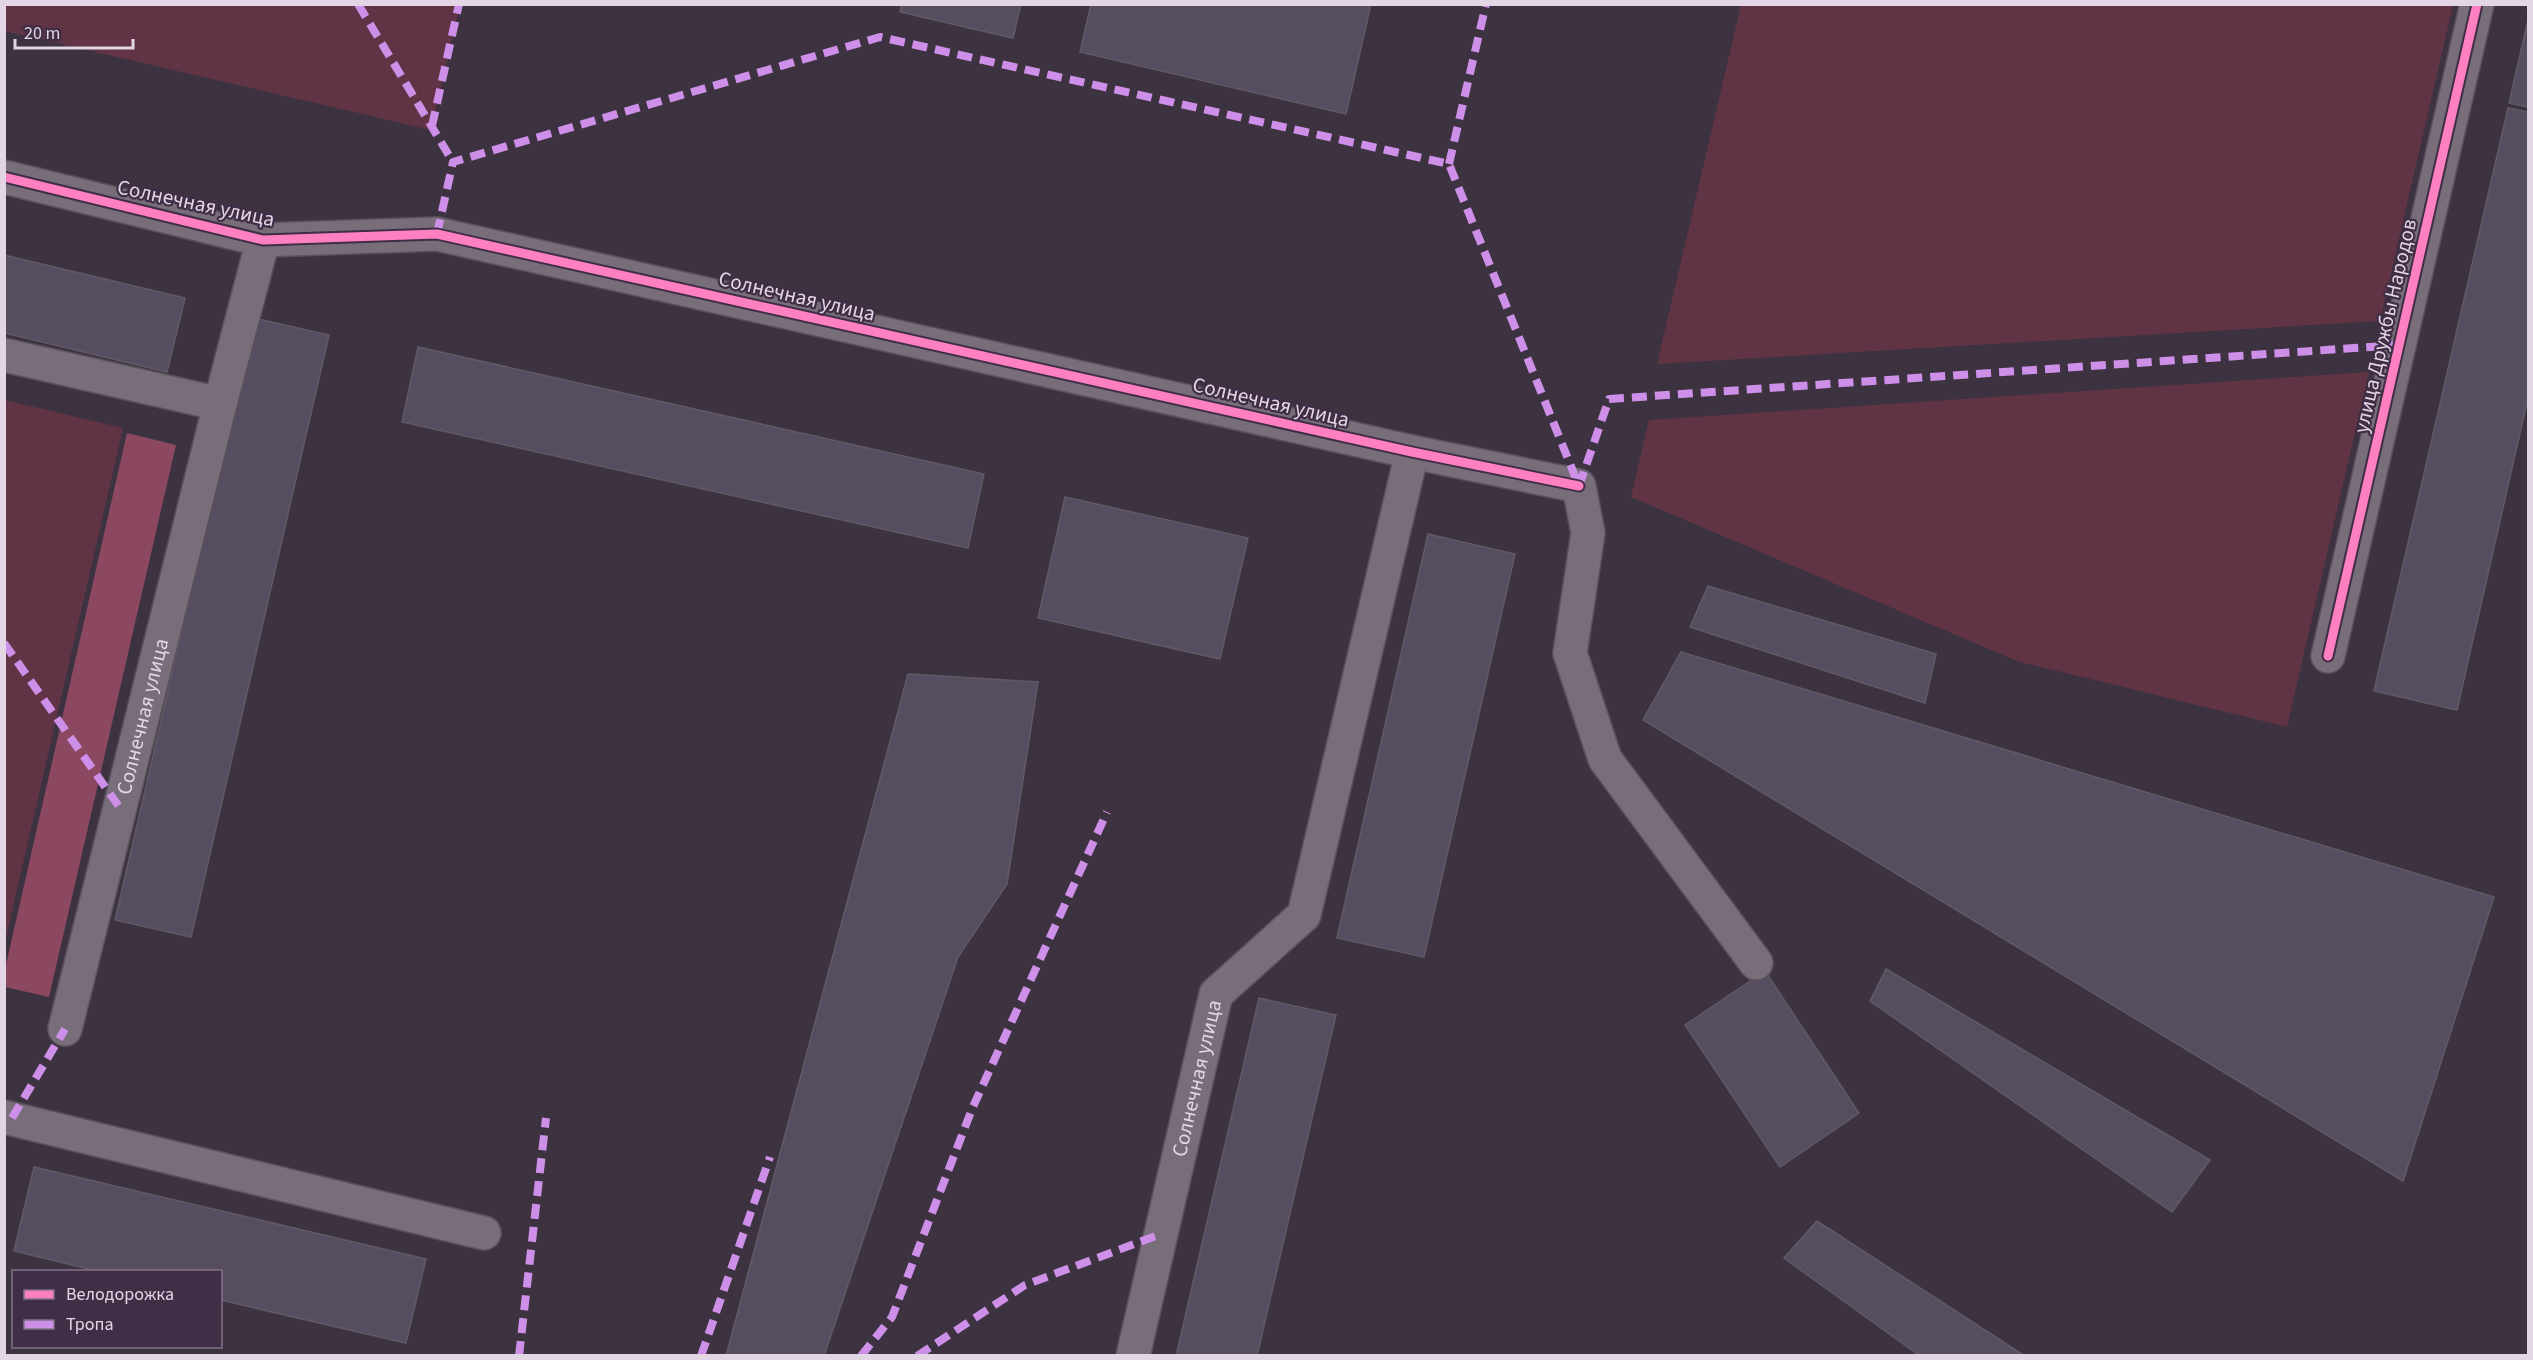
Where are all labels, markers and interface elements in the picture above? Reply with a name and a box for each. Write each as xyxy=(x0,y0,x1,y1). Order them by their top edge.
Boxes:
scale bar xyxy=(15,12,134,50)
text: 20 m xyxy=(24,21,60,46)
street label: Солнечная улица xyxy=(115,172,277,234)
street label: улица Дружбы Народов xyxy=(2346,216,2424,436)
street label: Солнечная улица xyxy=(716,263,878,329)
street label: Солнечная улица xyxy=(1190,369,1352,435)
street label: Солнечная улица xyxy=(109,635,176,798)
street label: Солнечная улица xyxy=(1164,997,1229,1160)
legend xyxy=(12,1270,222,1348)
text: Велодорожка xyxy=(66,1282,174,1307)
text: Тропа xyxy=(66,1312,114,1337)

